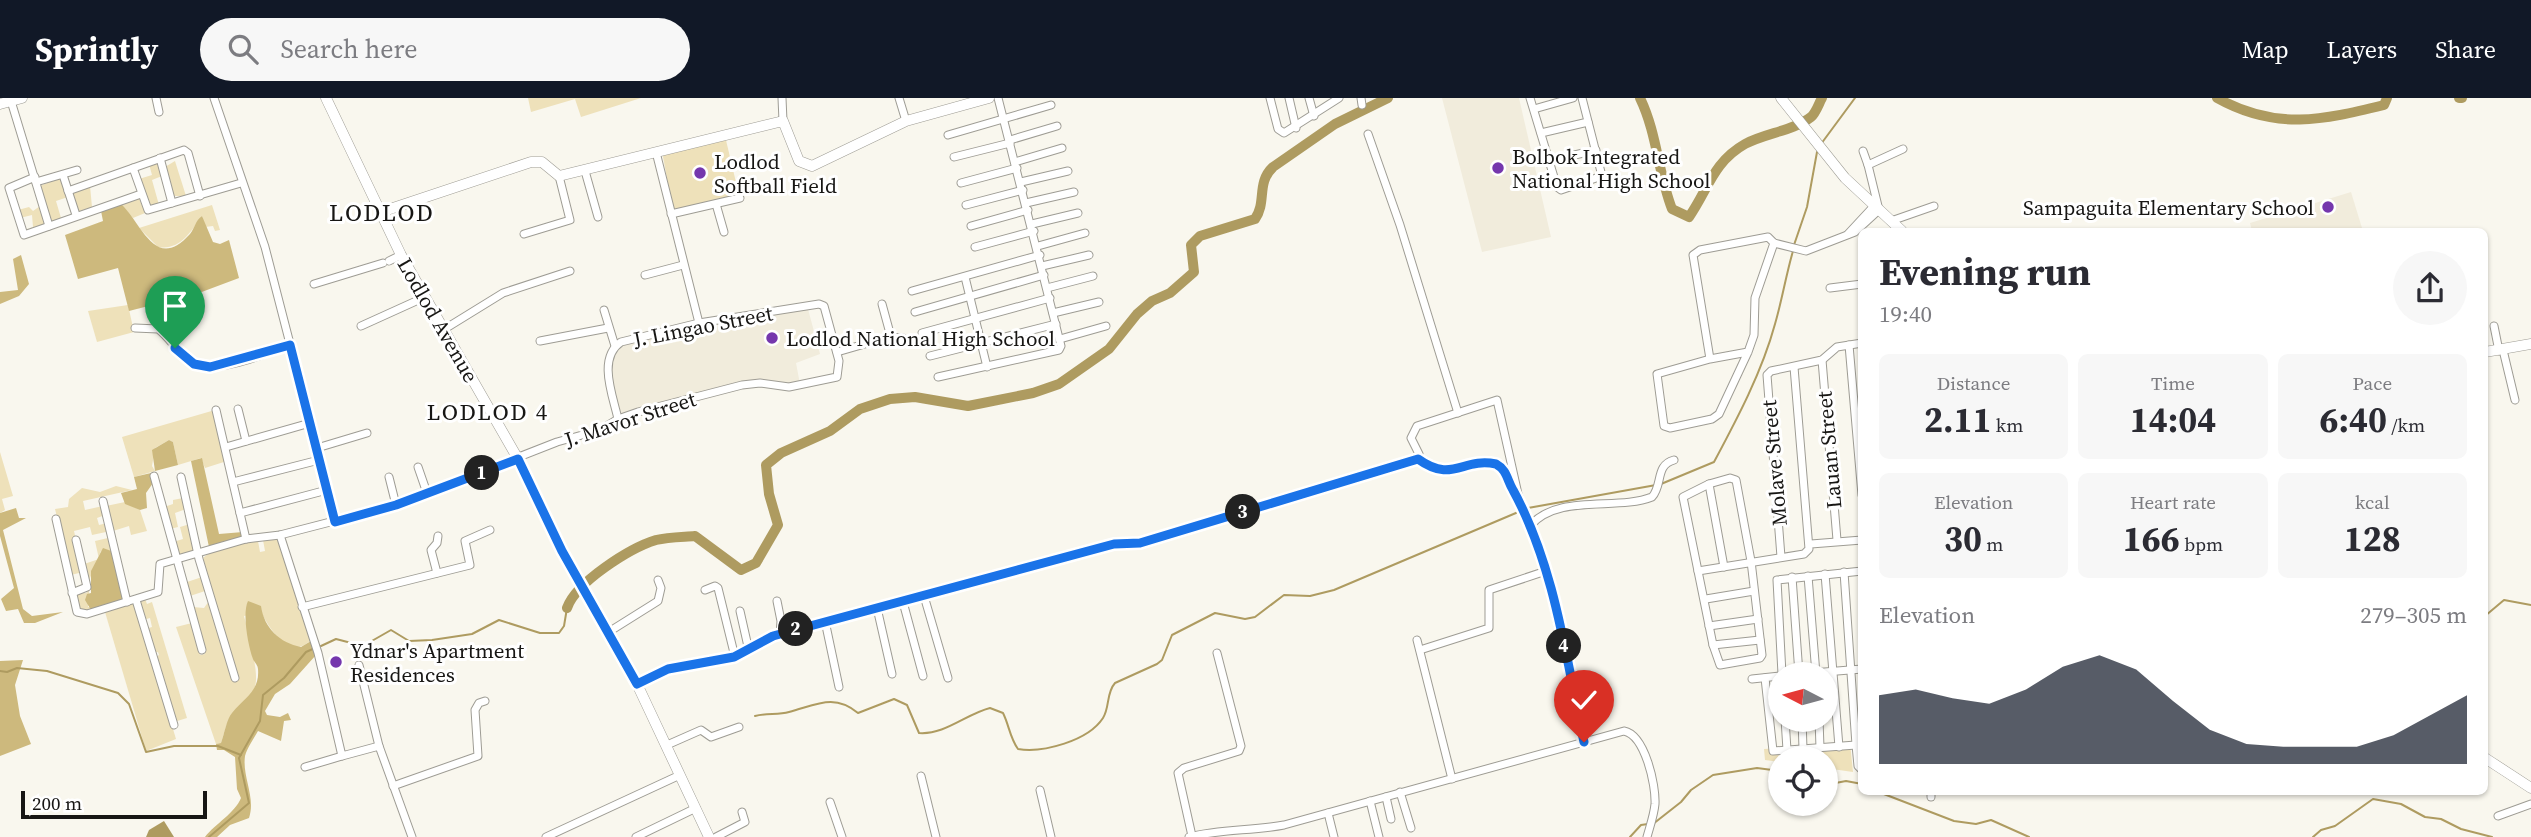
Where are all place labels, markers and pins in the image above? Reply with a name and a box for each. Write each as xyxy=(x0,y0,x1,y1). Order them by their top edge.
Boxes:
place label: Bolbok Integrated National High School xyxy=(1512,142,1711,195)
place label: Lodlod Softball Field xyxy=(714,147,837,200)
marker: Bolbok Integrated National High School xyxy=(1490,160,1506,176)
marker: Lodlod Softball Field xyxy=(692,165,708,181)
place label: Sampaguita Elementary School xyxy=(2023,193,2314,222)
marker: Sampaguita Elementary School xyxy=(2320,199,2336,215)
pin xyxy=(145,276,205,348)
place label: Lodlod National High School xyxy=(786,324,1055,353)
marker: Lodlod National High School xyxy=(764,330,780,346)
pin: 1 xyxy=(464,456,500,490)
pin: 3 xyxy=(1226,494,1260,530)
pin: 2 xyxy=(778,612,814,646)
pin: 4 xyxy=(1546,628,1582,664)
place label: Ydnar's Apartment Residences xyxy=(350,636,524,689)
marker: Ydnar's Apartment Residences xyxy=(328,654,344,670)
pin xyxy=(1554,670,1614,742)

